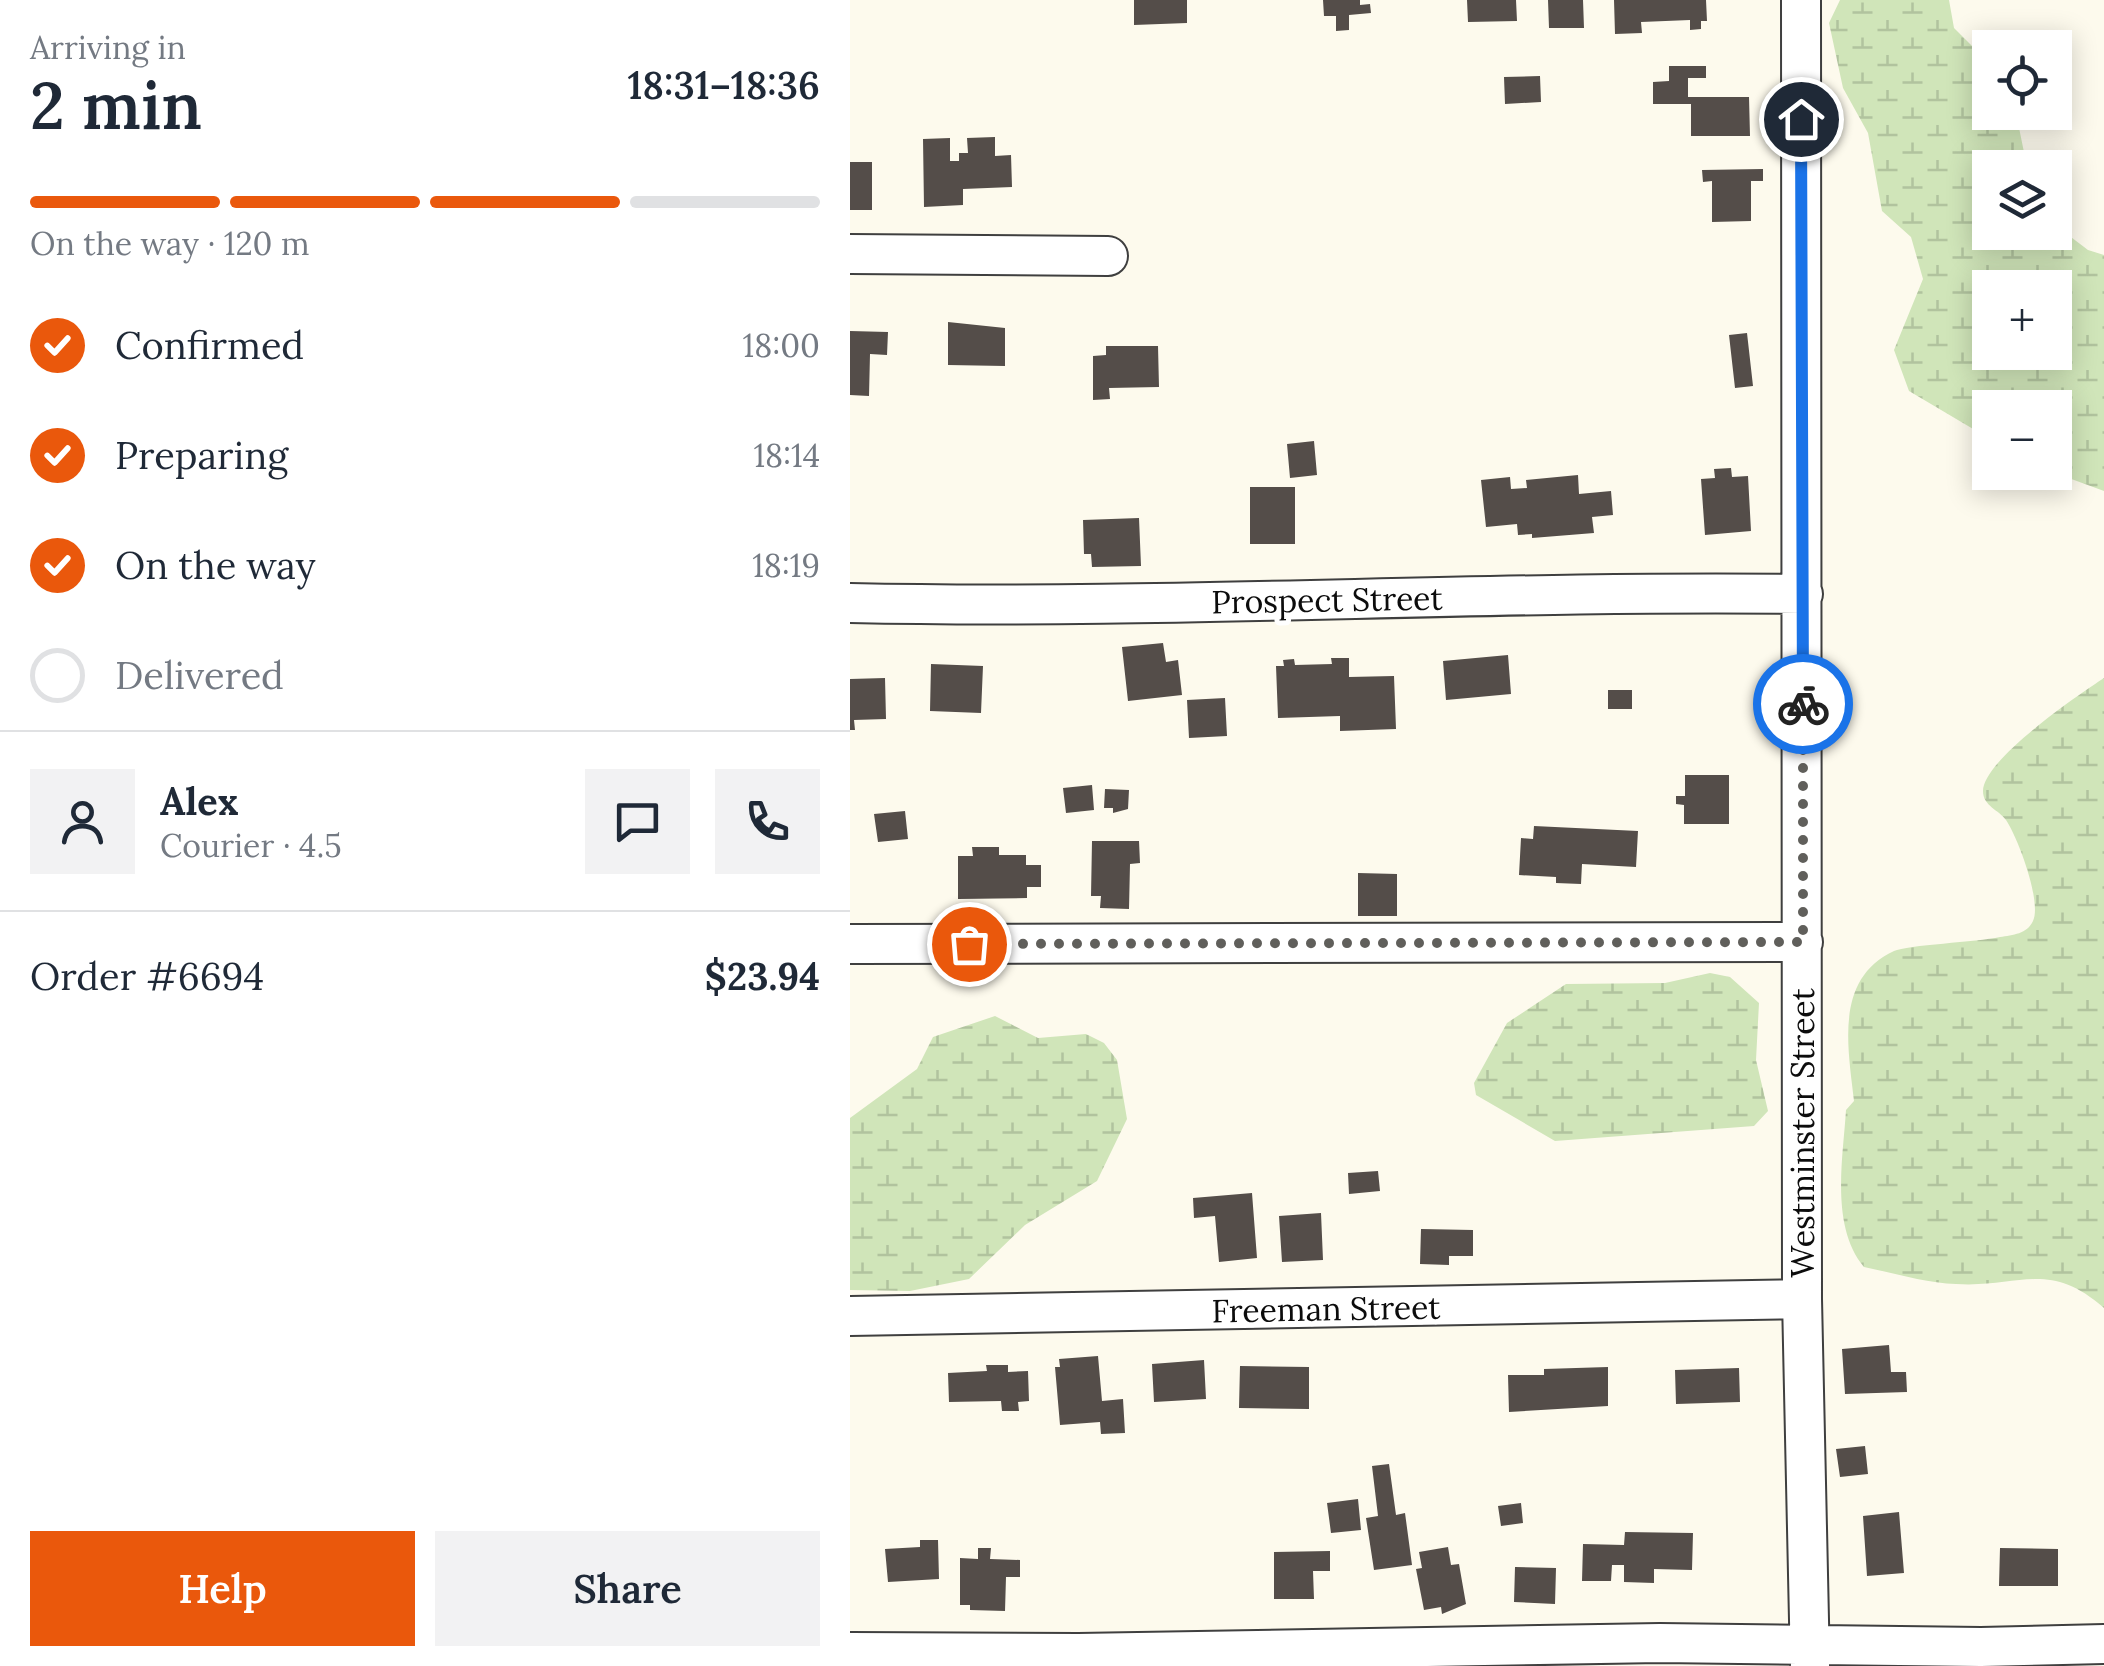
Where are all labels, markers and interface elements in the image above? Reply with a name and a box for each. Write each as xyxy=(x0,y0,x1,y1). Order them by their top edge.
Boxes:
text: Arriving in xyxy=(30,27,186,68)
map controls xyxy=(1972,30,2072,490)
button: locate xyxy=(1972,30,2072,130)
text: 18:31–18:36 xyxy=(627,61,820,109)
text: 2 min xyxy=(30,64,202,147)
pin xyxy=(1759,77,1844,162)
icon: home xyxy=(1774,92,1829,147)
button: layers xyxy=(1972,150,2072,250)
text: On the way · 120 m xyxy=(30,223,310,264)
button: + xyxy=(1972,270,2072,370)
icon: check xyxy=(30,318,85,373)
text: Confirmed xyxy=(115,321,304,369)
text: 18:00 xyxy=(743,325,820,366)
button: − xyxy=(1972,390,2072,490)
icon: check xyxy=(30,428,85,483)
text: Preparing xyxy=(115,431,288,479)
text: 18:14 xyxy=(753,435,820,476)
icon: check xyxy=(30,538,85,593)
text: On the way xyxy=(115,541,316,589)
text: 18:19 xyxy=(752,545,820,586)
street label: Prospect Street xyxy=(1211,577,1444,623)
text: Delivered xyxy=(115,651,284,699)
courier xyxy=(1753,654,1853,754)
icon: bike xyxy=(1776,677,1831,732)
button: person xyxy=(30,769,135,874)
button: chat xyxy=(585,769,690,874)
button: phone xyxy=(715,769,820,874)
text: Alex xyxy=(160,777,239,825)
text: Courier · 4.5 xyxy=(160,825,342,866)
pin xyxy=(927,902,1012,987)
icon: bag xyxy=(942,917,997,972)
text: Order #6694 xyxy=(30,952,264,1000)
text: $23.94 xyxy=(705,952,820,1000)
street label: Westminster Street xyxy=(1782,988,1823,1278)
street label: Freeman Street xyxy=(1211,1286,1441,1331)
button: Help xyxy=(30,1531,415,1646)
button: Share xyxy=(435,1531,820,1646)

